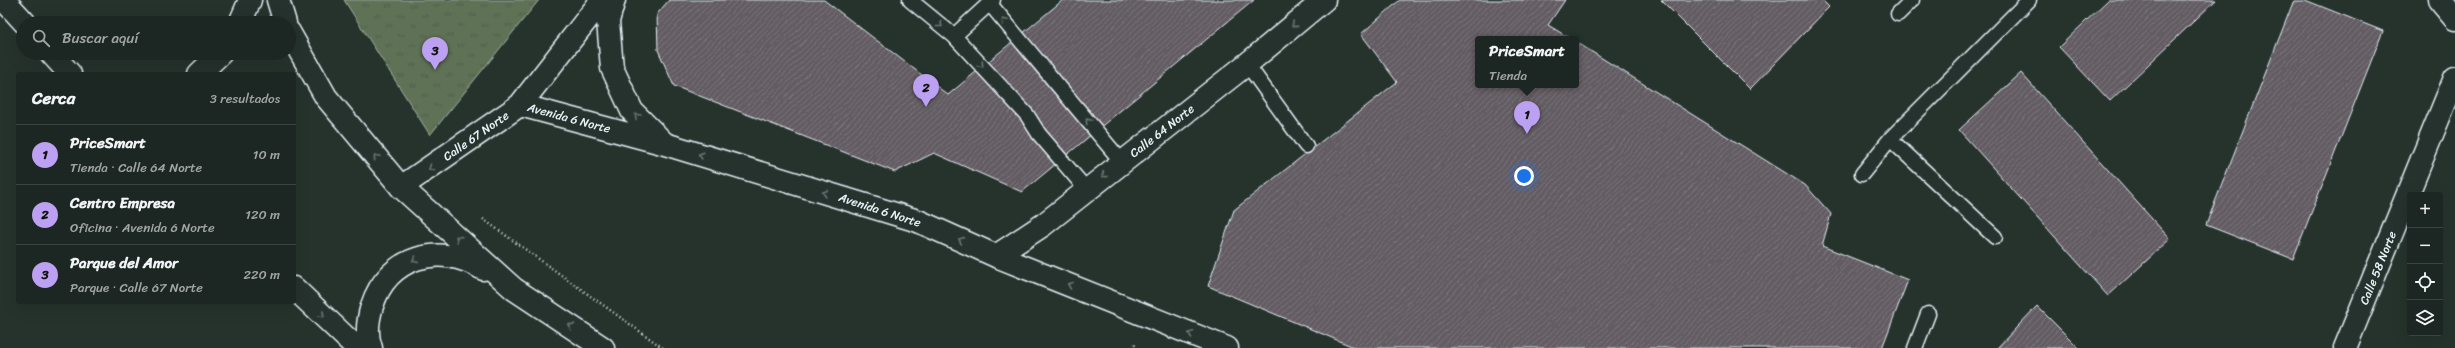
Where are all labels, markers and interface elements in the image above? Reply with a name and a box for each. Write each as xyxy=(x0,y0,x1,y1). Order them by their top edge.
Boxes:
search box xyxy=(16,16,296,60)
one-way arrow xyxy=(1002,19,1009,26)
one-way arrow xyxy=(936,20,943,27)
one-way arrow xyxy=(1291,21,1298,28)
text: Buscar aquí xyxy=(62,25,139,51)
icon: search xyxy=(30,27,52,49)
popup xyxy=(1475,36,1579,88)
pin: 3 xyxy=(422,37,448,70)
text: PriceSmart xyxy=(1489,38,1565,64)
one-way arrow xyxy=(976,60,983,68)
text: Tienda xyxy=(1489,64,1527,87)
pin: 2 xyxy=(913,74,939,107)
text: Cerca xyxy=(32,83,75,113)
text: 3 resultados xyxy=(210,87,280,110)
street label: Avenida 6 Norte xyxy=(524,96,613,140)
street label: Calle 64 Norte xyxy=(1125,98,1199,164)
pin: 1 xyxy=(1514,101,1540,134)
street label: Calle 67 Norte xyxy=(438,105,514,167)
one-way arrow xyxy=(634,113,642,121)
one-way arrow xyxy=(1086,118,1093,126)
text: PriceSmart xyxy=(70,130,146,156)
text: 1 xyxy=(42,143,48,166)
text: 10 m xyxy=(253,143,280,166)
one-way arrow xyxy=(697,151,704,160)
one-way arrow xyxy=(374,154,381,162)
text: Tienda · Calle 64 Norte xyxy=(70,156,202,179)
one-way arrow xyxy=(428,163,435,171)
your location xyxy=(1514,166,1534,186)
one-way arrow xyxy=(1102,171,1109,178)
street label: Avenida 6 Norte xyxy=(835,186,924,234)
one-way arrow xyxy=(822,189,829,198)
text: Centro Empresa xyxy=(70,190,175,216)
map controls xyxy=(2407,192,2443,336)
button: + xyxy=(2407,192,2443,228)
text: 2 xyxy=(41,203,49,226)
text: 120 m xyxy=(245,203,280,226)
text: Oficina · Avenida 6 Norte xyxy=(70,216,215,239)
street label: Calle 58 Norte xyxy=(2353,228,2403,308)
button: − xyxy=(2407,228,2443,264)
one-way arrow xyxy=(455,236,462,243)
one-way arrow xyxy=(957,237,965,245)
text: Parque del Amor xyxy=(70,250,178,276)
one-way arrow xyxy=(412,256,419,264)
text: 3 xyxy=(41,263,49,286)
text: 220 m xyxy=(243,263,280,286)
button: locate xyxy=(2407,264,2443,300)
text: Parque · Calle 67 Norte xyxy=(70,276,203,299)
one-way arrow xyxy=(1067,282,1074,290)
button: layers xyxy=(2407,300,2443,336)
one-way arrow xyxy=(317,310,325,318)
one-way arrow xyxy=(568,324,575,331)
one-way arrow xyxy=(1188,330,1195,338)

